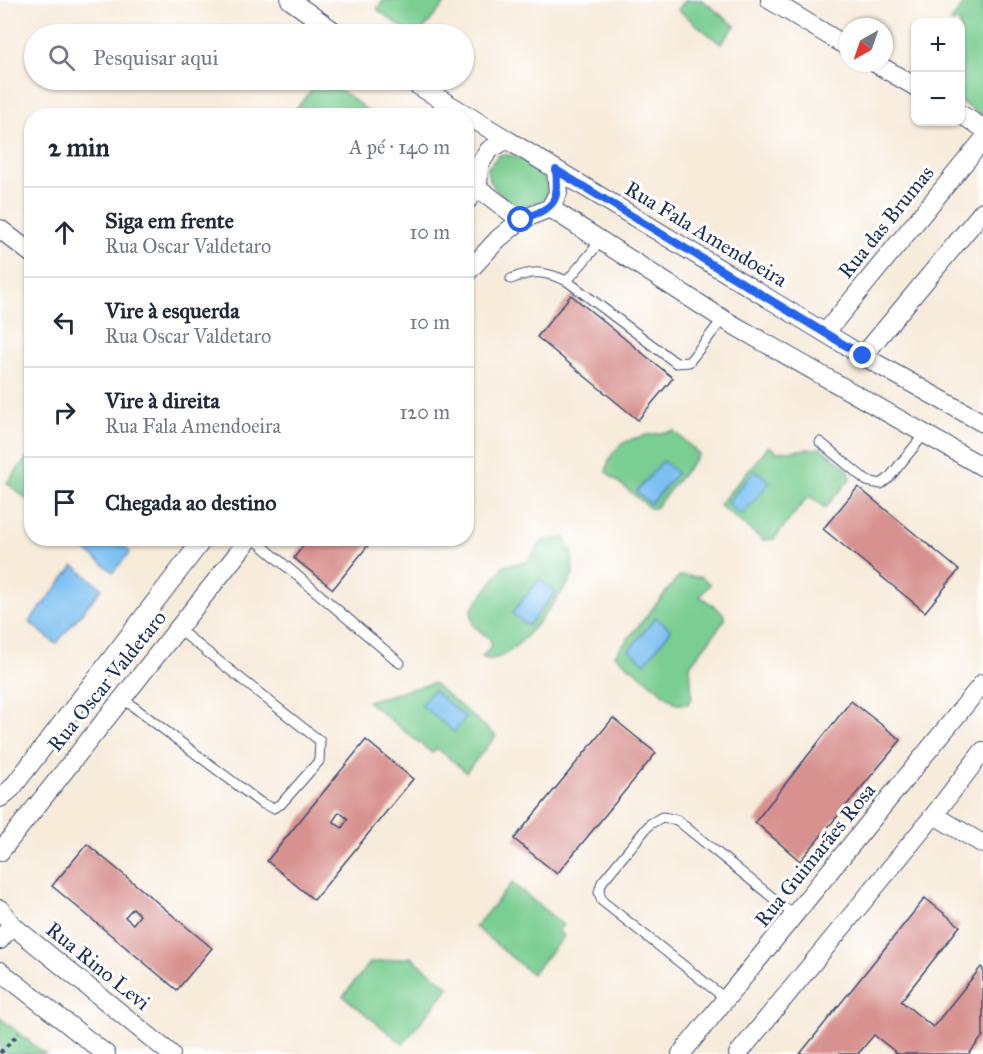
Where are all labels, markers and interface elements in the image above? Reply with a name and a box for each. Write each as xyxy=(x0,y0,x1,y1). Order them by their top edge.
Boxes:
north arrow xyxy=(839,18,893,72)
map controls xyxy=(911,18,965,126)
button: + xyxy=(911,18,965,72)
search box xyxy=(24,24,474,90)
icon: search xyxy=(45,41,78,74)
text: Pesquisar aqui xyxy=(93,44,218,71)
button: − xyxy=(911,72,965,126)
text: 2 min xyxy=(48,131,109,163)
text: A pé · 140 m xyxy=(349,135,450,159)
street label: Rua das Brumas xyxy=(832,160,940,284)
street label: Rua Fala Amendoeira xyxy=(620,175,792,293)
route start xyxy=(507,206,533,232)
text: Siga em frente xyxy=(105,207,234,234)
icon: ahead xyxy=(48,216,81,249)
text: 10 m xyxy=(409,220,450,244)
text: Rua Oscar Valdetaro xyxy=(105,234,271,258)
text: Vire à esquerda xyxy=(105,297,239,324)
icon: left xyxy=(48,306,81,339)
text: 10 m xyxy=(409,310,450,334)
text: Rua Oscar Valdetaro xyxy=(105,324,271,348)
route end xyxy=(849,342,875,368)
text: Vire à direita xyxy=(105,387,220,414)
icon: right xyxy=(48,396,81,429)
text: 120 m xyxy=(399,400,450,424)
text: Rua Fala Amendoeira xyxy=(105,414,281,438)
icon: arrive xyxy=(48,486,81,519)
text: Chegada ao destino xyxy=(105,489,276,516)
street label: Rua Oscar Valdetaro xyxy=(42,605,172,757)
street label: Rua Guimarães Rosa xyxy=(749,778,881,932)
street label: Rua Rino Levi xyxy=(41,916,155,1016)

